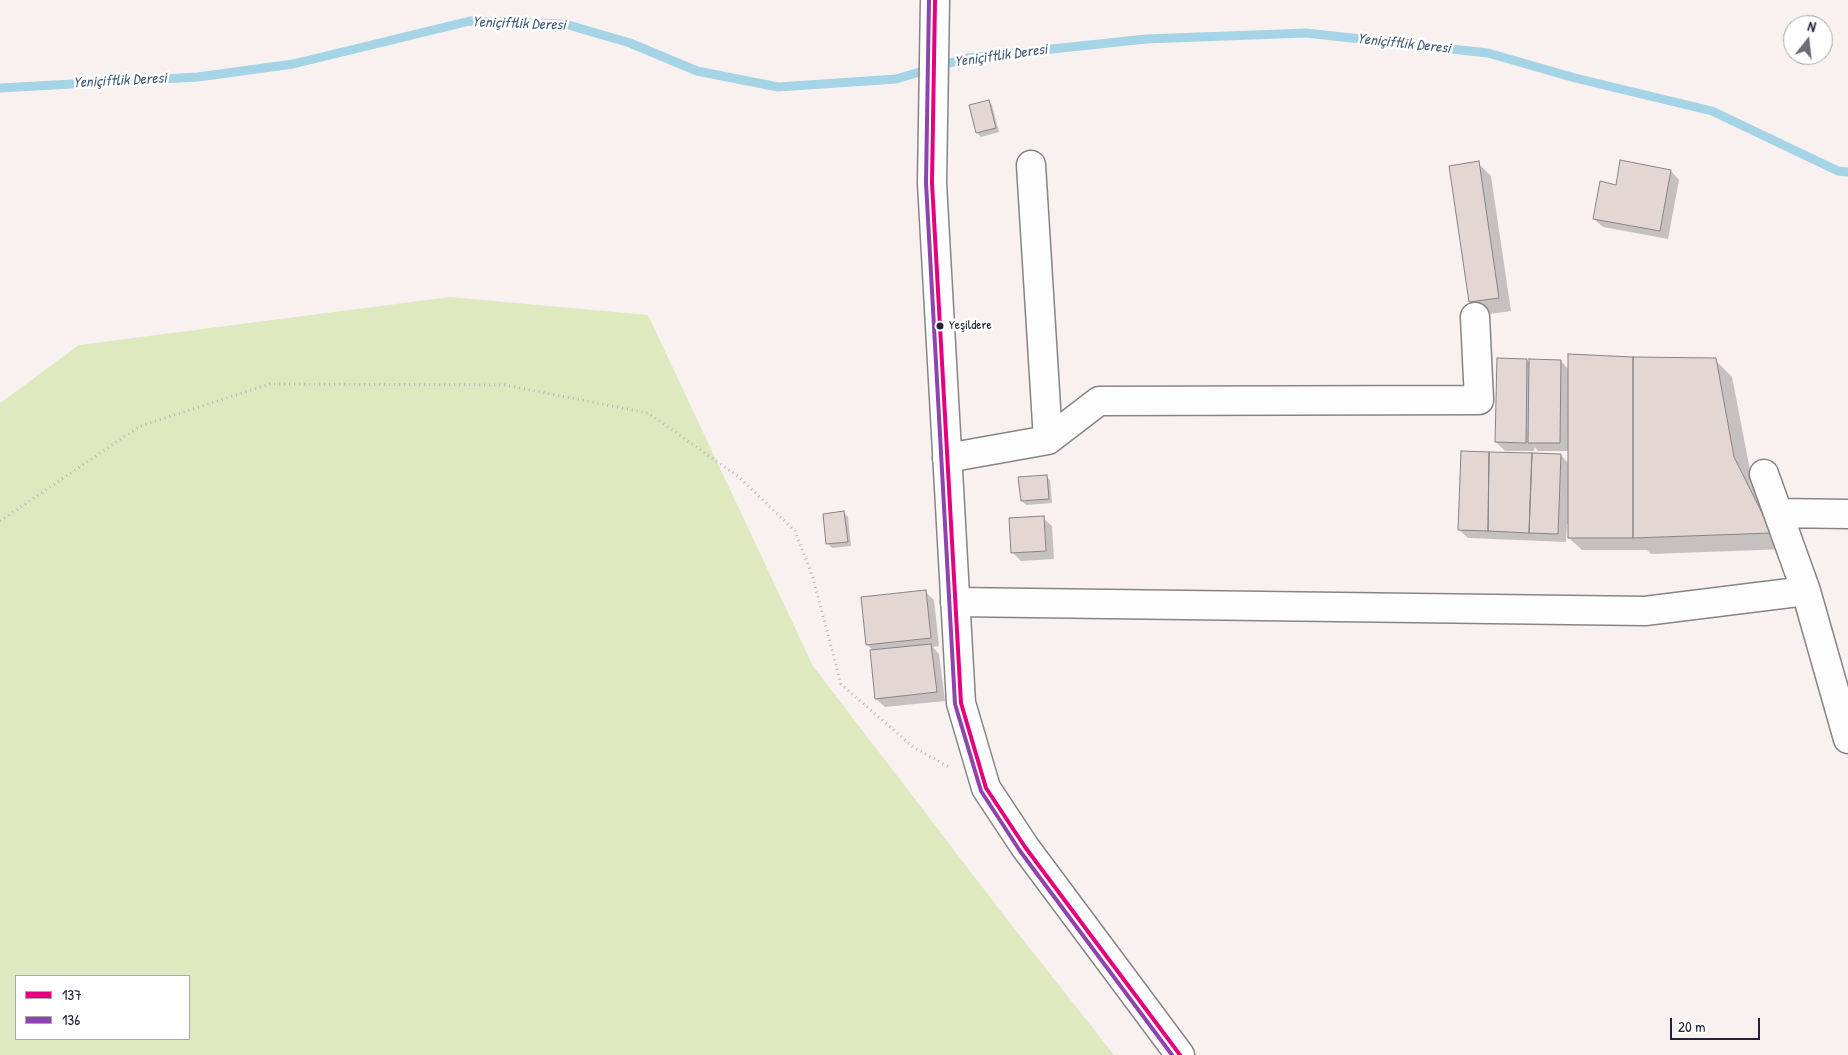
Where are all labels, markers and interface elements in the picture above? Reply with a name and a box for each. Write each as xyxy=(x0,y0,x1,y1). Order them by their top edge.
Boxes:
water label: Yeniçiftlik Deresi xyxy=(472,13,566,35)
north arrow xyxy=(1783,15,1833,65)
text: N xyxy=(1806,16,1818,36)
water label: Yeniçiftlik Deresi xyxy=(1357,30,1451,58)
water label: Yeniçiftlik Deresi xyxy=(953,41,1049,71)
water label: Yeniçiftlik Deresi xyxy=(73,70,167,92)
place label: Yeşildere xyxy=(949,318,992,334)
marker: Yeşildere xyxy=(935,321,945,331)
legend xyxy=(15,975,190,1040)
text: 137 xyxy=(62,984,82,1005)
scale bar xyxy=(1673,1008,1763,1040)
text: 136 xyxy=(62,1009,80,1030)
text: 20 m xyxy=(1678,1016,1705,1037)

